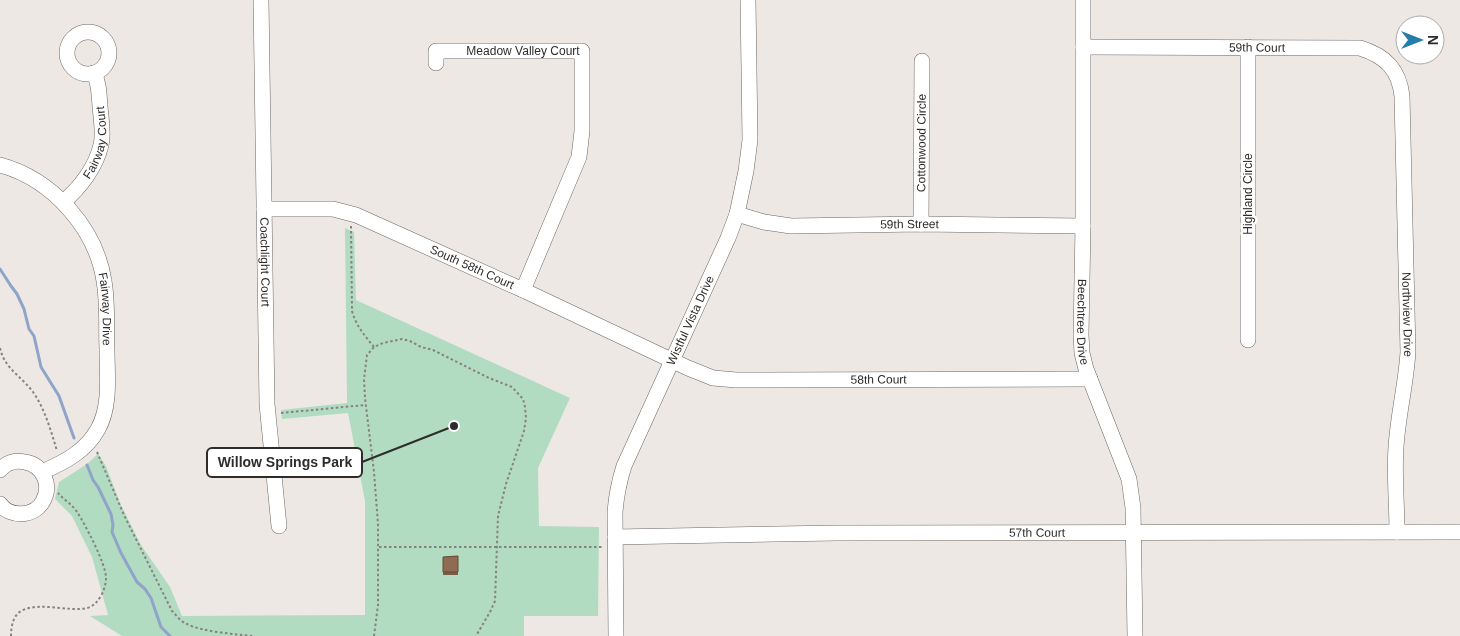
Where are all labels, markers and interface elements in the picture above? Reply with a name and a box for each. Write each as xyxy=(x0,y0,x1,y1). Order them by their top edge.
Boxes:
north arrow xyxy=(1395,15,1445,65)
text: N xyxy=(1425,35,1441,45)
street label: 59th Court xyxy=(1229,41,1286,55)
street label: Meadow Valley Court xyxy=(466,44,580,58)
street label: Cottonwood Circle xyxy=(914,94,929,192)
street label: Fairway Court xyxy=(80,105,109,181)
street label: Highland Circle xyxy=(1241,153,1255,235)
street label: Coachlight Court xyxy=(257,217,273,307)
street label: 59th Street xyxy=(880,217,940,232)
street label: South 58th Court xyxy=(428,242,517,292)
street label: Fairway Drive xyxy=(96,271,114,346)
street label: Northview Drive xyxy=(1399,272,1415,358)
street label: Wistful Vista Drive xyxy=(664,273,717,368)
street label: Beechtree Drive xyxy=(1074,279,1092,367)
street label: 58th Court xyxy=(851,373,907,387)
callout: Willow Springs Park xyxy=(207,448,362,477)
text: Willow Springs Park xyxy=(218,454,352,470)
street label: 57th Court xyxy=(1009,526,1066,540)

